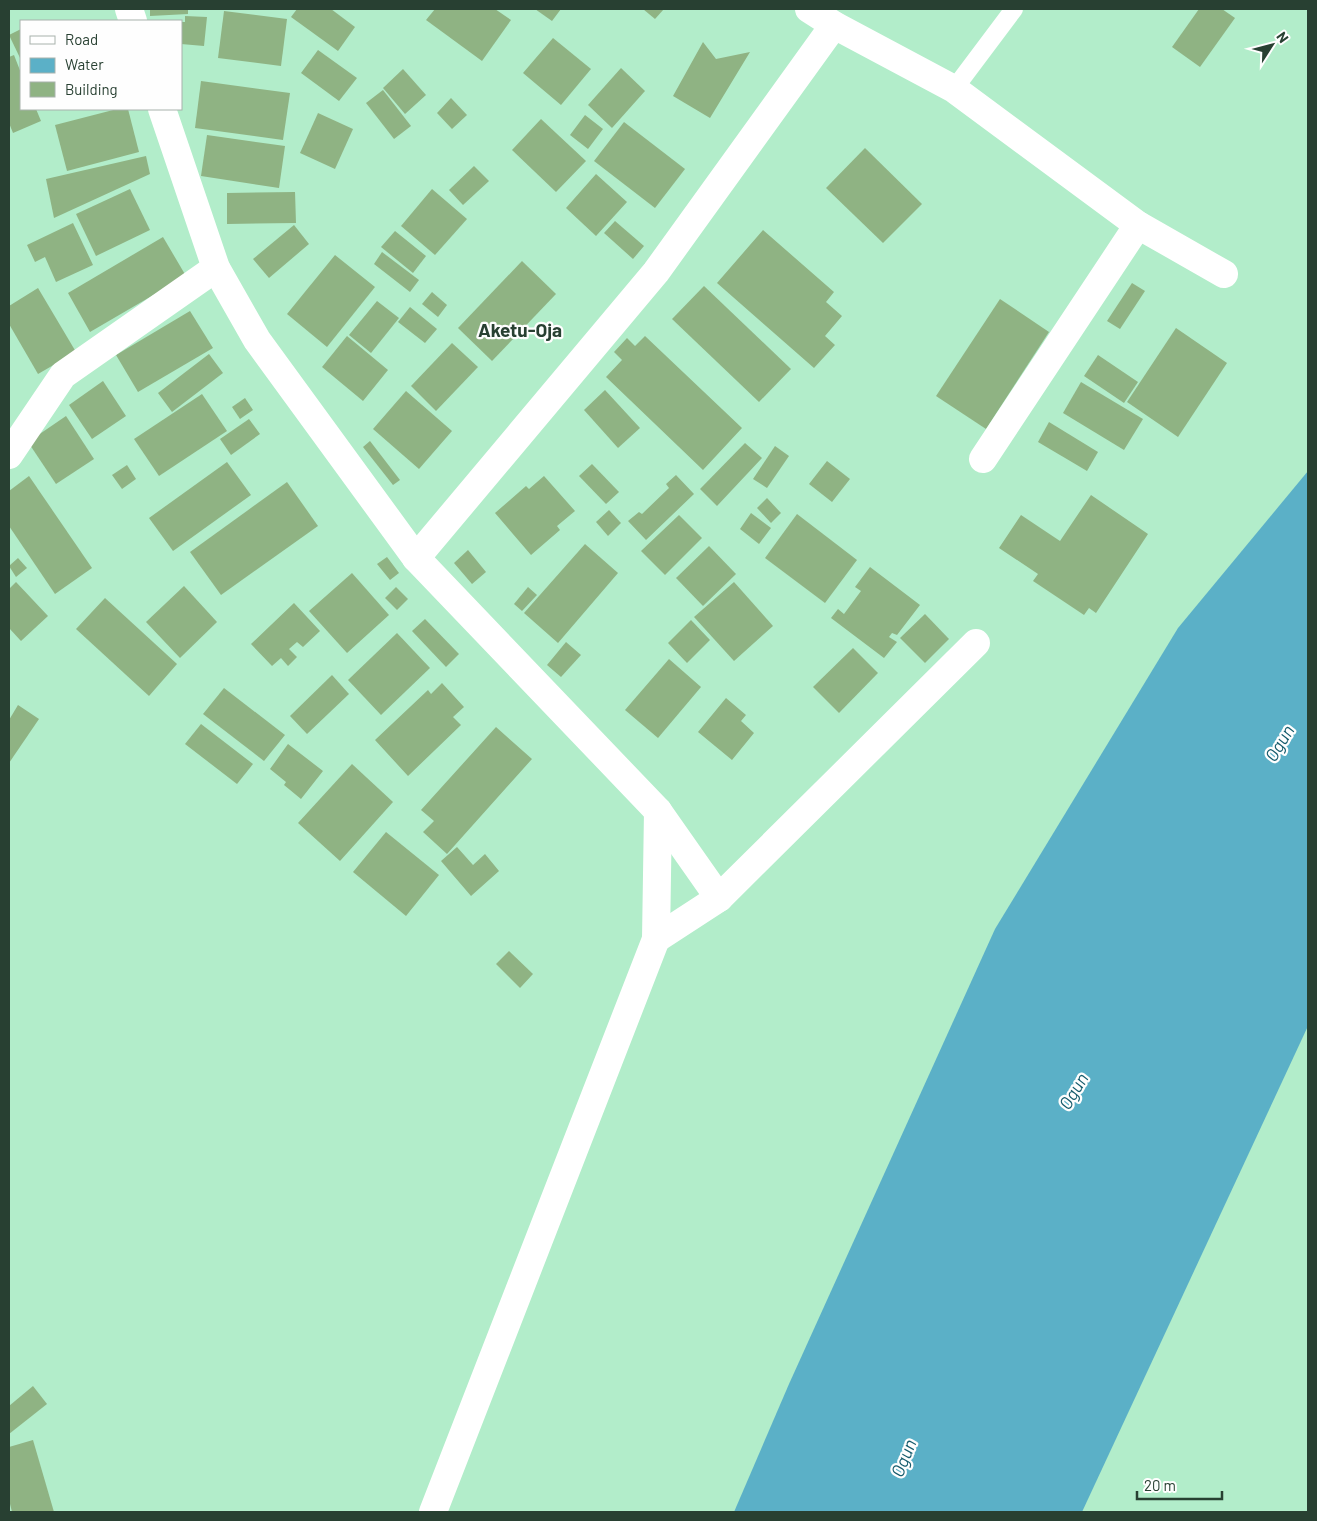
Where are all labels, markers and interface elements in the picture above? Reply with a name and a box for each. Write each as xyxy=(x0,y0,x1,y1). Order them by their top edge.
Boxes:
legend xyxy=(20,20,182,110)
north arrow xyxy=(1247,20,1297,70)
text: N xyxy=(1273,28,1293,46)
text: Road xyxy=(65,30,98,48)
text: Water xyxy=(65,55,104,73)
text: Building xyxy=(65,80,118,98)
district label: Aketu-Oja xyxy=(478,318,562,341)
water label: Ogun xyxy=(1260,721,1298,765)
water label: Ogun xyxy=(1054,1069,1092,1113)
water label: Ogun xyxy=(886,1436,920,1480)
scale bar xyxy=(1137,1468,1222,1500)
text: 20 m xyxy=(1144,1476,1176,1494)

